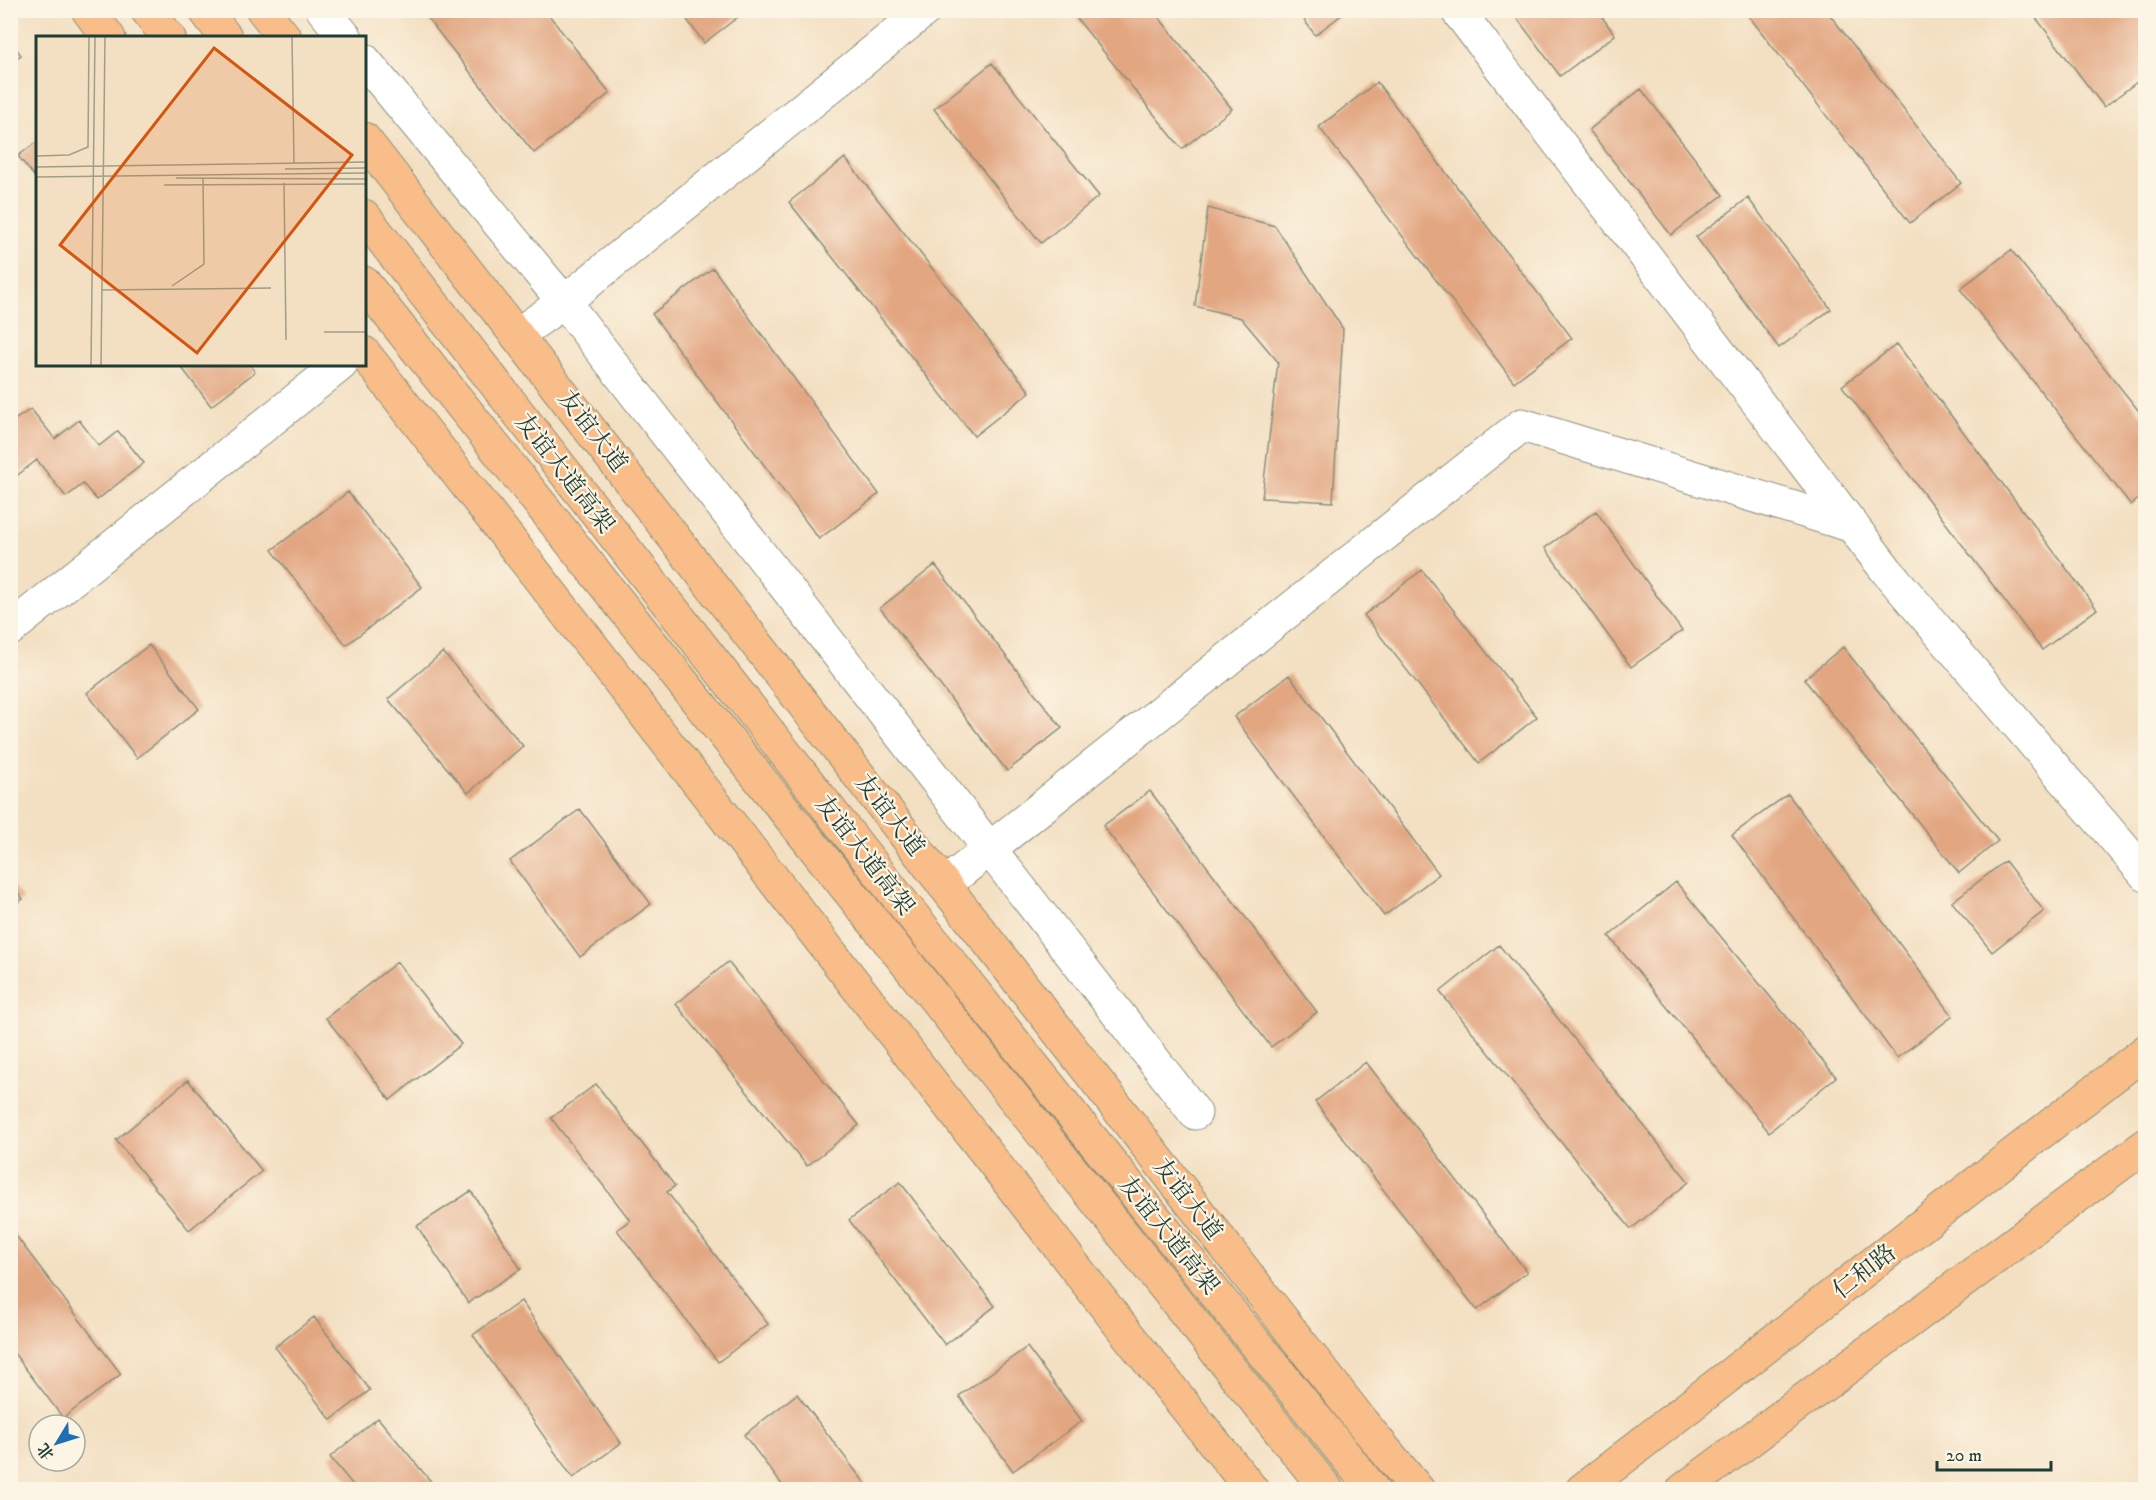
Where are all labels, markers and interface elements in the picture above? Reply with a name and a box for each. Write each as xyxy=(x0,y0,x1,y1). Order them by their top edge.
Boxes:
inset map xyxy=(36,36,366,366)
street label: 友谊大道 xyxy=(551,385,634,479)
street label: 友谊大道高架 xyxy=(508,408,620,540)
street label: 友谊大道 xyxy=(848,769,931,863)
street label: 友谊大道高架 xyxy=(808,790,920,922)
street label: 友谊大道 xyxy=(1146,1153,1229,1247)
street label: 友谊大道高架 xyxy=(1111,1170,1225,1301)
street label: 仁和路 xyxy=(1827,1238,1902,1306)
north arrow xyxy=(27,1413,87,1473)
scale bar xyxy=(1937,1434,2051,1472)
text: 北 xyxy=(33,1439,59,1464)
text: 20 m xyxy=(1946,1445,1982,1467)

